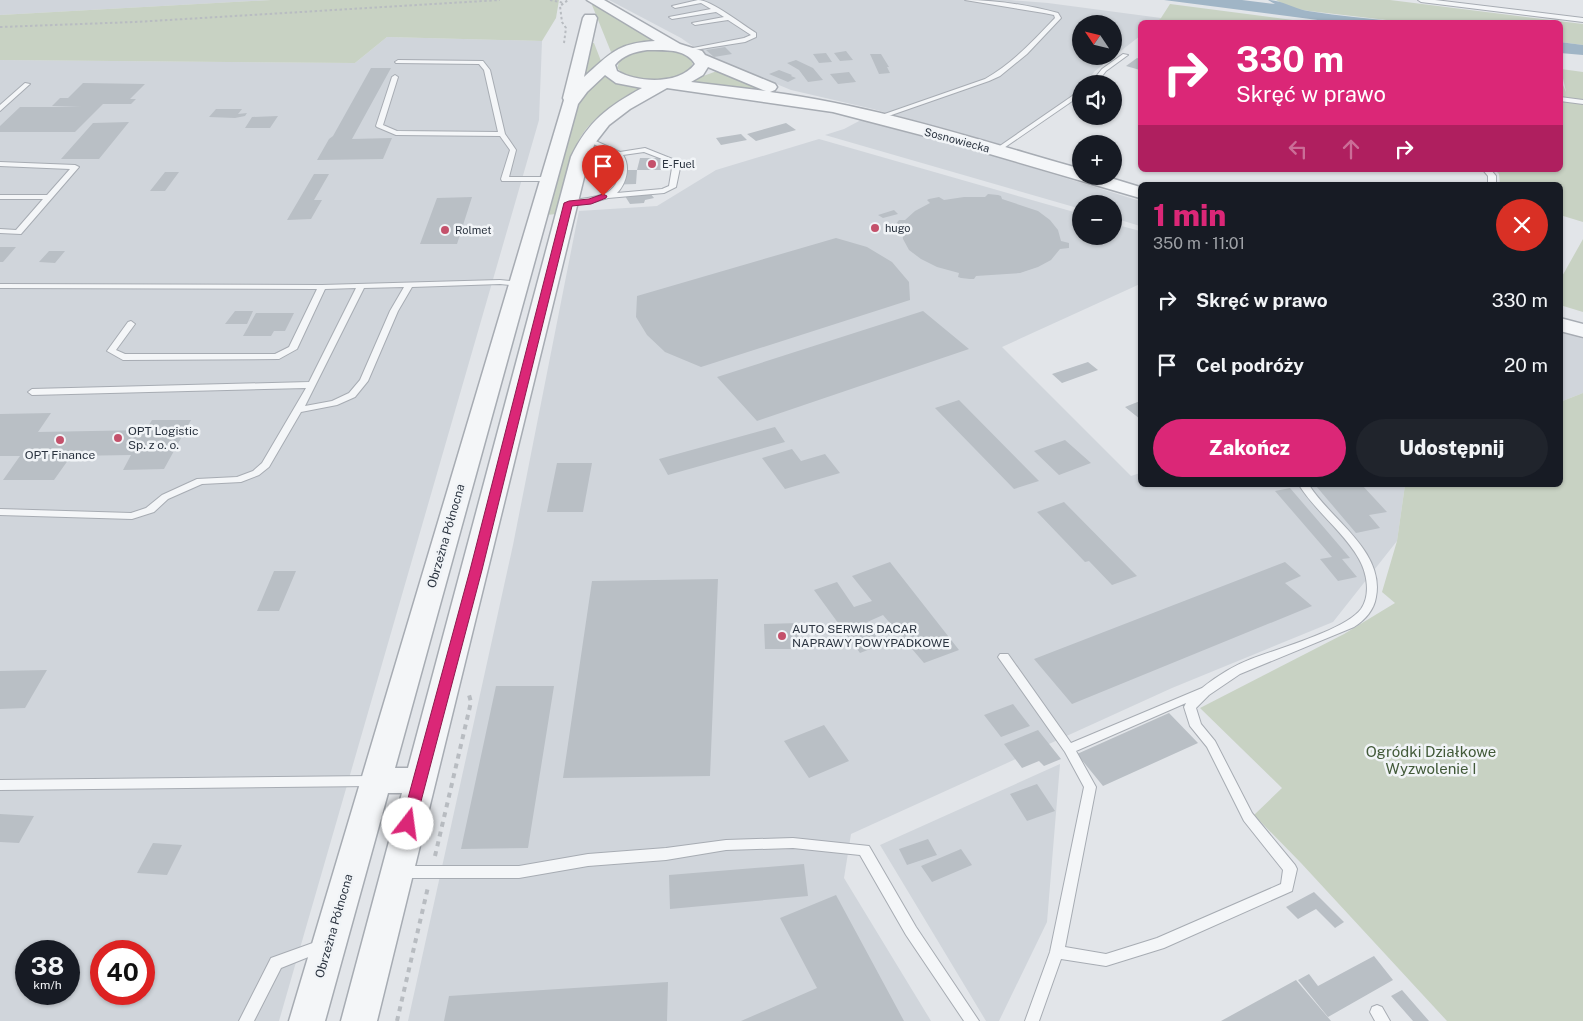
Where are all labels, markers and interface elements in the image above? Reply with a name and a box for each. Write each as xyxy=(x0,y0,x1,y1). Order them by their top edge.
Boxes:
north arrow xyxy=(1072,15,1122,65)
map controls xyxy=(1072,15,1122,245)
text: 330 m xyxy=(1236,39,1344,80)
icon: right xyxy=(1153,40,1218,105)
button: sound xyxy=(1072,75,1122,125)
text: Skręć w prawo xyxy=(1236,81,1386,107)
street label: Sosnowiecka xyxy=(923,126,991,154)
button: + xyxy=(1072,135,1122,185)
icon: left xyxy=(1284,135,1312,163)
icon: ahead xyxy=(1337,135,1365,163)
icon: right xyxy=(1390,135,1418,163)
pin xyxy=(582,145,624,196)
icon: arrive xyxy=(589,152,617,180)
marker: E-Fuel xyxy=(646,158,658,170)
place label: E-Fuel xyxy=(662,158,695,170)
button: − xyxy=(1072,195,1122,245)
text: 1 min xyxy=(1153,197,1226,233)
button: close xyxy=(1496,199,1548,251)
marker: hugo xyxy=(869,222,881,234)
place label: hugo xyxy=(885,222,911,234)
marker: Rolmet xyxy=(439,224,451,236)
place label: Rolmet xyxy=(455,224,492,236)
text: 350 m · 11:01 xyxy=(1153,234,1245,253)
icon: right xyxy=(1153,286,1181,314)
text: Skręć w prawo xyxy=(1196,289,1328,311)
text: 330 m xyxy=(1492,289,1548,311)
icon: arrive xyxy=(1153,351,1181,379)
text: Cel podróży xyxy=(1196,354,1304,376)
text: 20 m xyxy=(1504,354,1548,376)
button: Zakończ xyxy=(1153,419,1346,477)
button: Udostępnij xyxy=(1356,419,1548,477)
place label: OPT Logistic Sp. z o. o. xyxy=(128,424,198,452)
marker: OPT Logistic Sp. z o. o. xyxy=(112,432,124,444)
marker: OPT Finance xyxy=(54,434,66,446)
place label: OPT Finance xyxy=(25,448,95,462)
street label: Obrzeżna Północna xyxy=(424,482,468,590)
place label: AUTO SERWIS DACAR NAPRAWY POWYPADKOWE xyxy=(792,622,950,650)
marker: AUTO SERWIS DACAR NAPRAWY POWYPADKOWE xyxy=(776,630,788,642)
park label: Ogródki Działkowe Wyzwolenie I xyxy=(1366,743,1496,777)
position arrow xyxy=(381,797,433,849)
street label: Obrzeżna Północna xyxy=(312,872,356,980)
speed limit sign: 40 xyxy=(90,940,155,1005)
text: 38 xyxy=(31,951,64,981)
text: km/h xyxy=(33,978,62,992)

